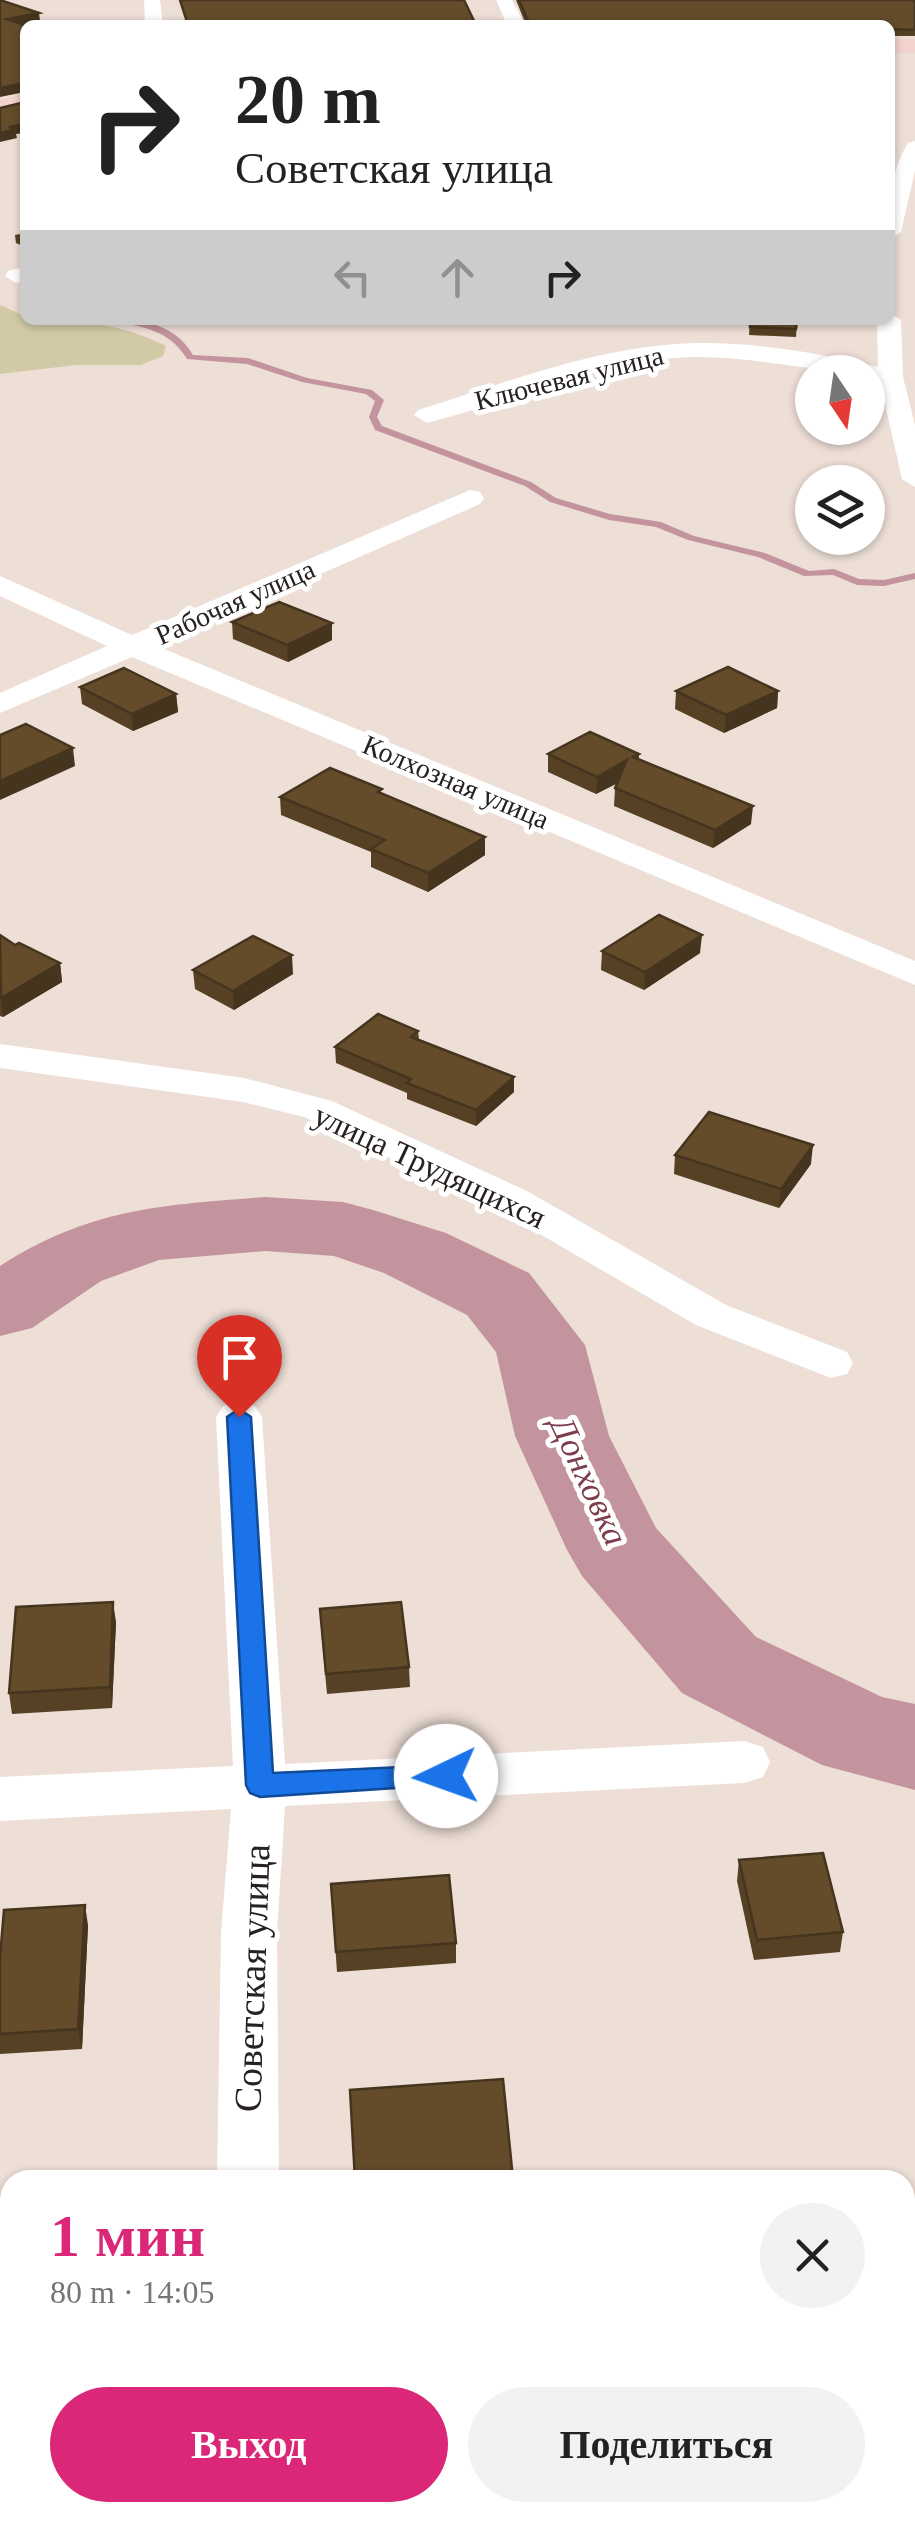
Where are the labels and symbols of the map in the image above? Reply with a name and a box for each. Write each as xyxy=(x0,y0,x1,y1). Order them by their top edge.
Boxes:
street label: Ключевая улица xyxy=(471,339,667,416)
north arrow xyxy=(795,355,885,445)
street label: Рабочая улица xyxy=(151,553,320,651)
street label: Колхозная улица xyxy=(358,729,554,835)
street label: улица Трудящихся xyxy=(308,1097,552,1236)
pin xyxy=(197,1315,282,1418)
water label: Донховка xyxy=(541,1408,636,1552)
position arrow xyxy=(394,1724,498,1828)
street label: Советская улица xyxy=(226,1843,278,2113)

